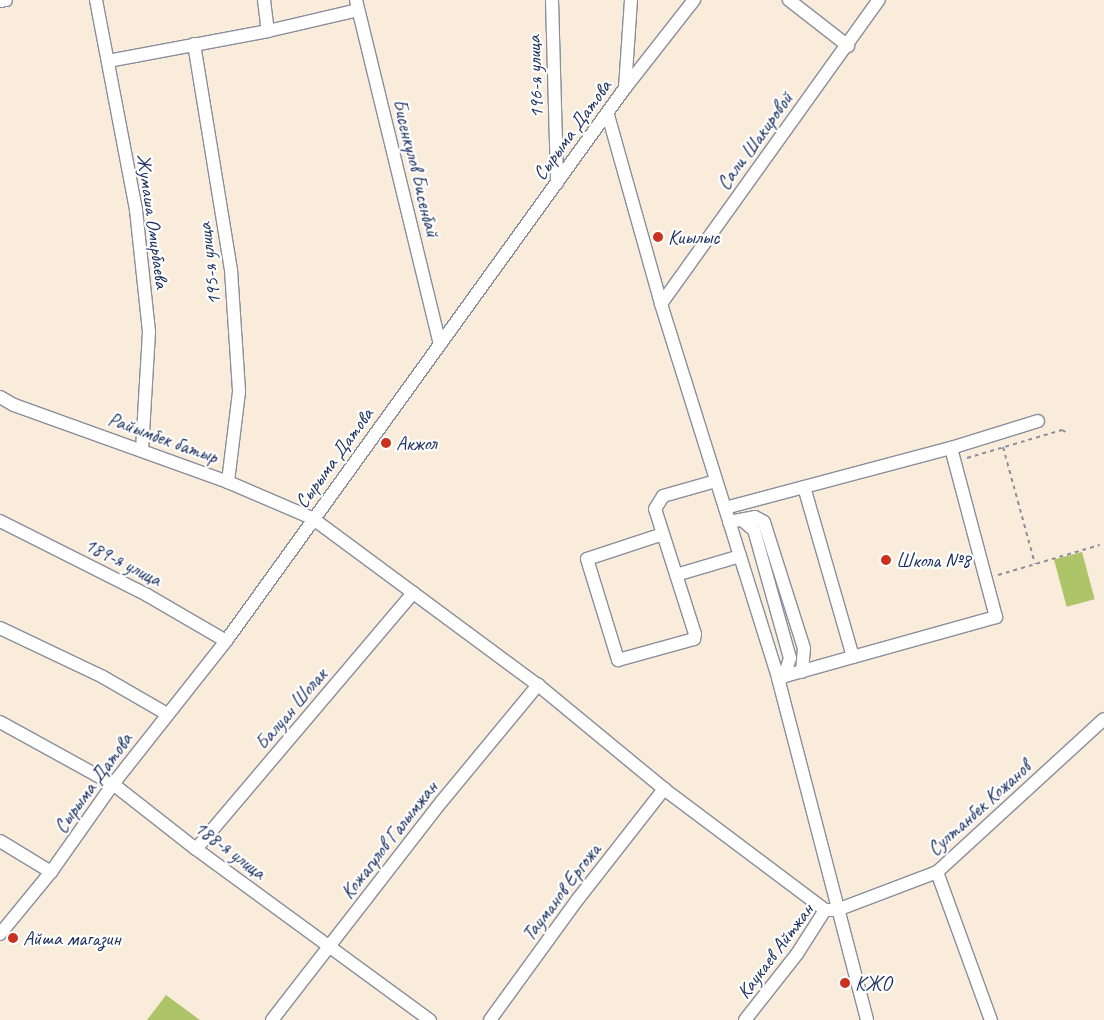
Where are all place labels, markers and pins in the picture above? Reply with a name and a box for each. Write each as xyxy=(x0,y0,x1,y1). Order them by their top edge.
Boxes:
place label: Киылыс xyxy=(668,225,719,249)
marker: Киылыс xyxy=(652,231,664,243)
place label: Акжол xyxy=(396,431,437,455)
marker: Акжол xyxy=(380,437,392,449)
place label: Школа №8 xyxy=(896,548,970,572)
marker: Школа №8 xyxy=(880,554,892,566)
place label: Айша магазин xyxy=(23,926,120,950)
marker: Айша магазин xyxy=(7,932,19,944)
place label: КЖО xyxy=(855,971,892,995)
marker: КЖО xyxy=(839,977,851,989)

